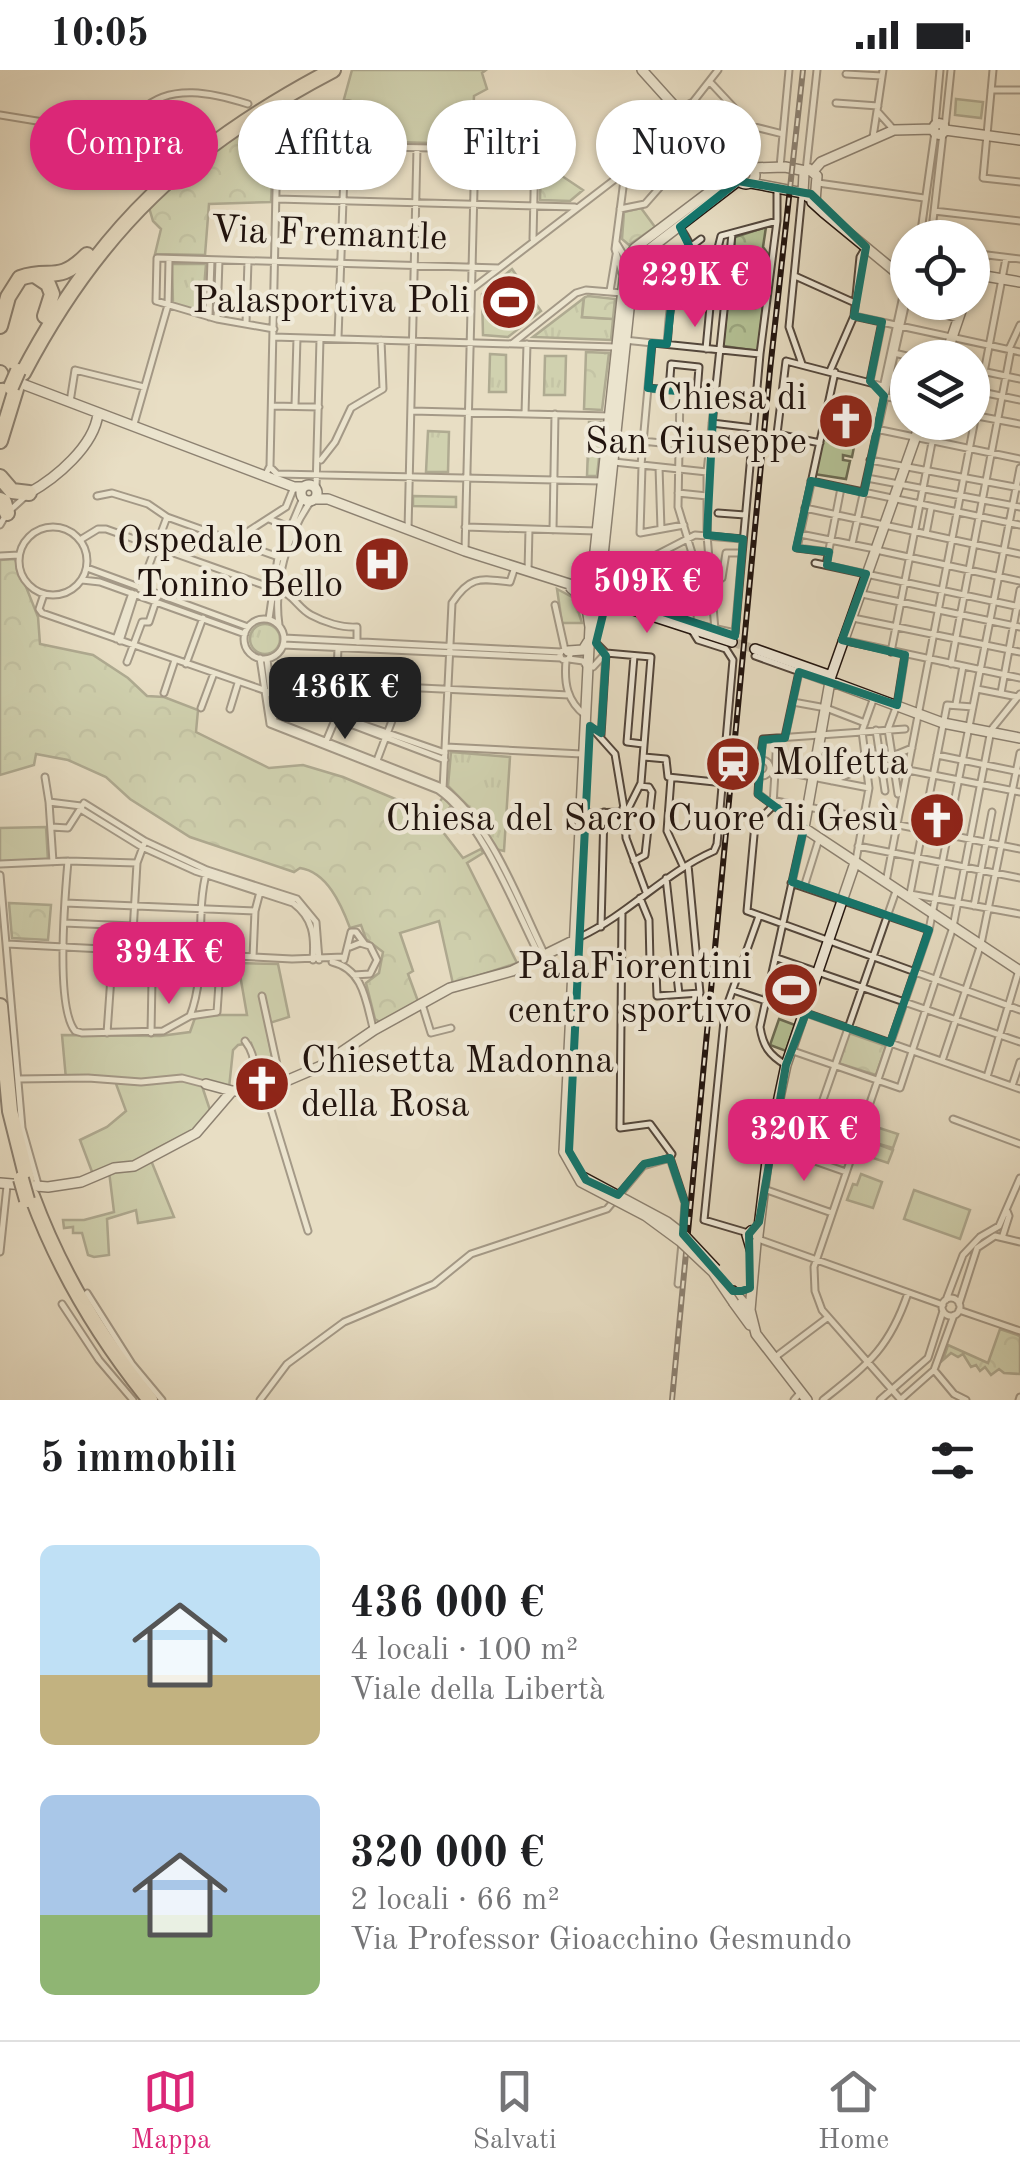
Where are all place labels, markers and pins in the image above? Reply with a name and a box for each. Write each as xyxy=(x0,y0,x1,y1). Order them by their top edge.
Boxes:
pin: 229K € xyxy=(614,245,776,330)
sports icon: Palasportiva Poli xyxy=(479,272,539,332)
place label: Palasportiva Poli xyxy=(192,283,470,321)
place label: Chiesa di San Giuseppe xyxy=(585,380,807,462)
church icon: Chiesa di San Giuseppe xyxy=(816,391,876,451)
place label: Ospedale Don Tonino Bello xyxy=(117,523,343,605)
hospital icon: Ospedale Don Tonino Bello xyxy=(352,534,412,594)
pin: 509K € xyxy=(566,551,728,636)
pin: 436K € xyxy=(264,657,426,742)
station icon: Molfetta xyxy=(703,734,763,794)
place label: Molfetta xyxy=(772,745,909,783)
church icon: Chiesa del Sacro Cuore di Gesù xyxy=(907,790,967,850)
place label: Chiesa del Sacro Cuore di Gesù xyxy=(385,801,898,839)
pin: 394K € xyxy=(88,922,250,1007)
place label: PalaFiorentini centro sportivo xyxy=(508,949,752,1031)
sports icon: PalaFiorentini centro sportivo xyxy=(761,960,821,1020)
place label: Chiesetta Madonna della Rosa xyxy=(301,1043,614,1125)
church icon: Chiesetta Madonna della Rosa xyxy=(232,1054,292,1114)
pin: 320K € xyxy=(723,1099,885,1184)

